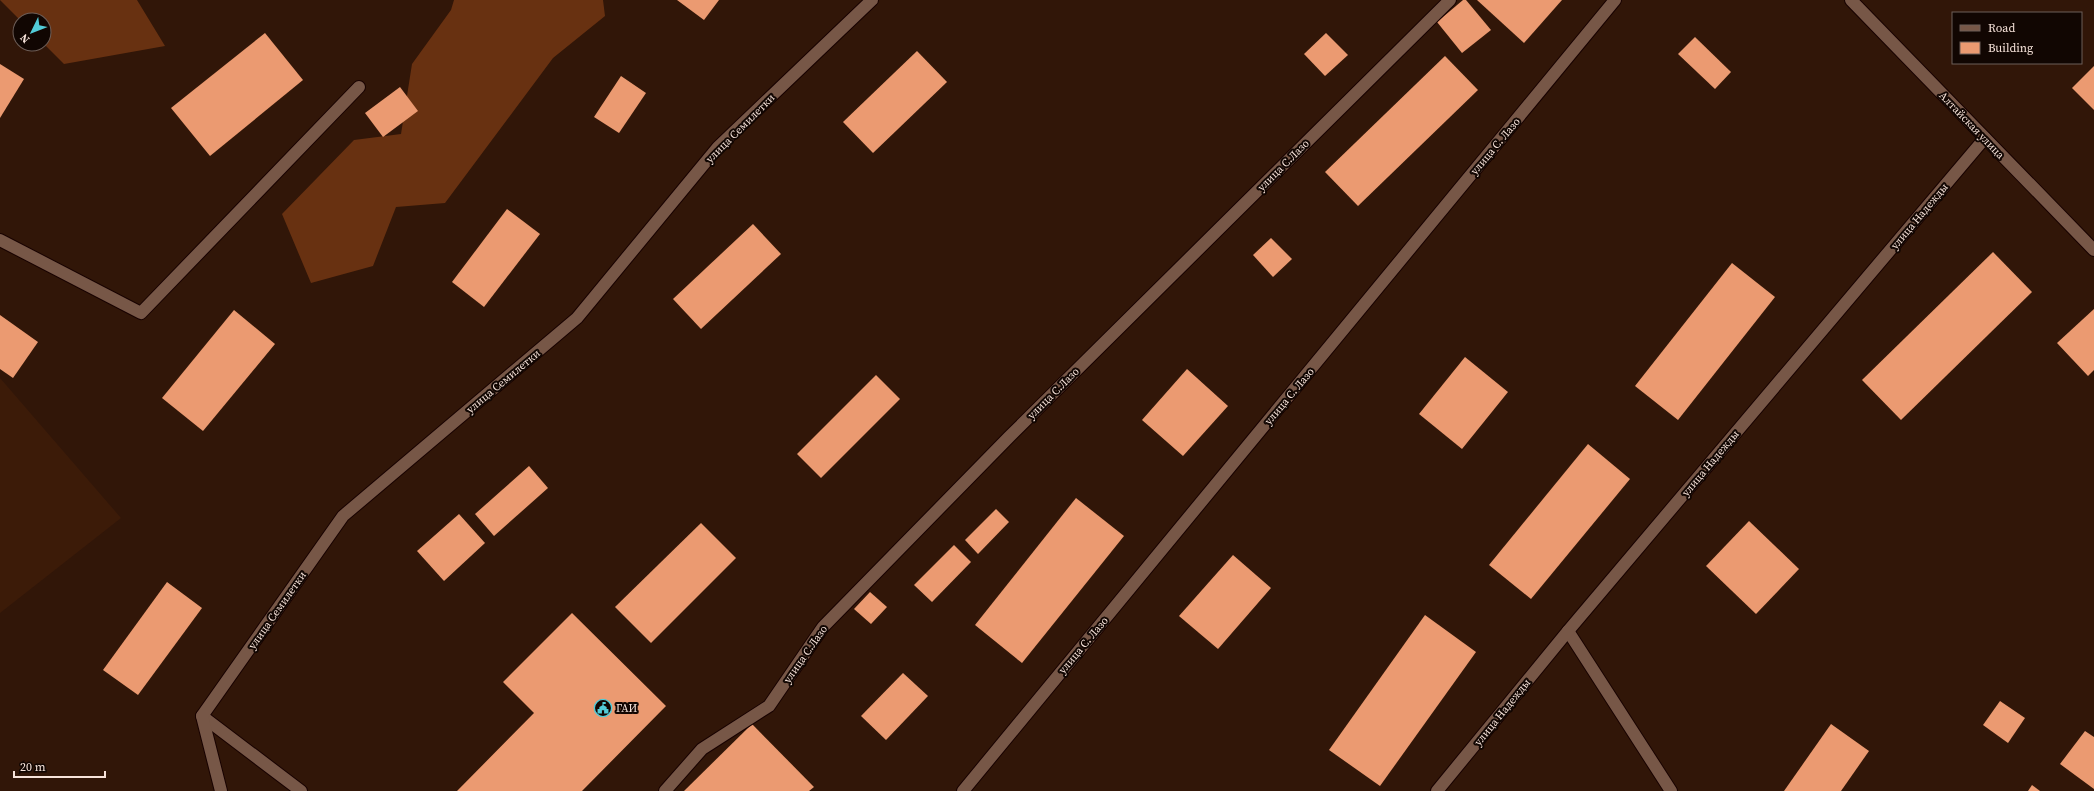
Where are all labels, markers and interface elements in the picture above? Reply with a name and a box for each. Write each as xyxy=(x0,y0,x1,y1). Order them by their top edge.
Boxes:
north arrow xyxy=(12,12,52,52)
legend xyxy=(1952,12,2082,64)
text: Road xyxy=(1988,20,2015,36)
text: N xyxy=(17,30,33,47)
text: Building xyxy=(1988,40,2033,56)
street label: Алтайская улица xyxy=(1936,88,2008,163)
street label: улица Семилетки xyxy=(703,91,778,166)
street label: улица С. Лазо xyxy=(1467,115,1524,178)
street label: улица С.Лазо xyxy=(1254,136,1313,195)
street label: улица Надежды xyxy=(1887,180,1952,253)
street label: улица Семилетки xyxy=(463,346,543,417)
street label: улица С.Лазо xyxy=(1024,364,1083,423)
street label: улица С. Лазо xyxy=(1261,365,1318,428)
street label: улица Надежды xyxy=(1678,427,1743,500)
street label: улица Семилетки xyxy=(245,568,310,652)
street label: улица С. Лазо xyxy=(1055,614,1112,677)
street label: улица С.Лазо xyxy=(780,622,831,686)
street label: улица Надежды xyxy=(1471,676,1534,749)
public building icon: ГАИ xyxy=(593,698,613,718)
place label: ГАИ xyxy=(616,701,637,716)
scale bar xyxy=(14,753,105,779)
text: 20 m xyxy=(20,759,46,775)

